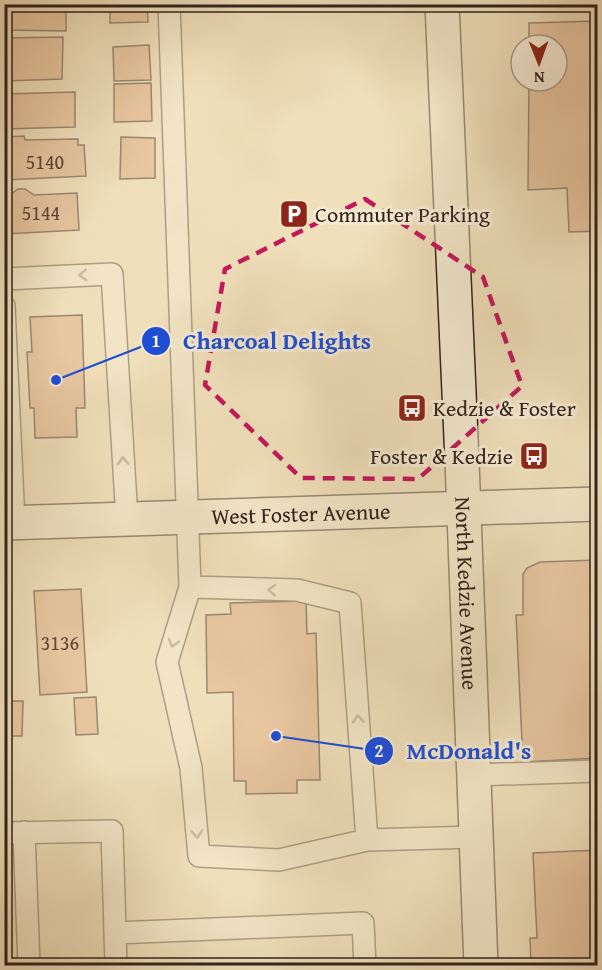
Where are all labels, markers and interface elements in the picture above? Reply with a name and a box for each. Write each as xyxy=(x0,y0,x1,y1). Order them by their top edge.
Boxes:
north arrow xyxy=(509,33,569,93)
text: N xyxy=(533,66,545,90)
house number: 5140 xyxy=(26,147,64,176)
house number: 5144 xyxy=(22,198,60,227)
parking icon: Commuter Parking xyxy=(278,198,310,230)
place label: Commuter Parking xyxy=(315,198,490,230)
one-way arrow xyxy=(78,269,87,282)
callout: Charcoal Delights xyxy=(141,320,383,362)
text: Charcoal Delights xyxy=(183,323,371,358)
text: 1 xyxy=(151,327,161,354)
bus stop icon: Kedzie & Foster xyxy=(396,392,428,424)
place label: Kedzie & Foster xyxy=(433,392,576,424)
place label: Foster & Kedzie xyxy=(370,440,513,472)
bus stop icon: Foster & Kedzie xyxy=(518,440,550,472)
one-way arrow xyxy=(117,456,130,465)
street label: West Foster Avenue xyxy=(211,495,391,532)
street label: North Kedzie Avenue xyxy=(447,496,487,691)
one-way arrow xyxy=(268,583,277,596)
house number: 3136 xyxy=(41,628,79,657)
one-way arrow xyxy=(167,637,180,648)
one-way arrow xyxy=(352,714,365,723)
callout: McDonald's xyxy=(364,730,543,772)
text: McDonald's xyxy=(407,733,531,768)
text: 2 xyxy=(374,737,384,764)
one-way arrow xyxy=(190,829,203,838)

